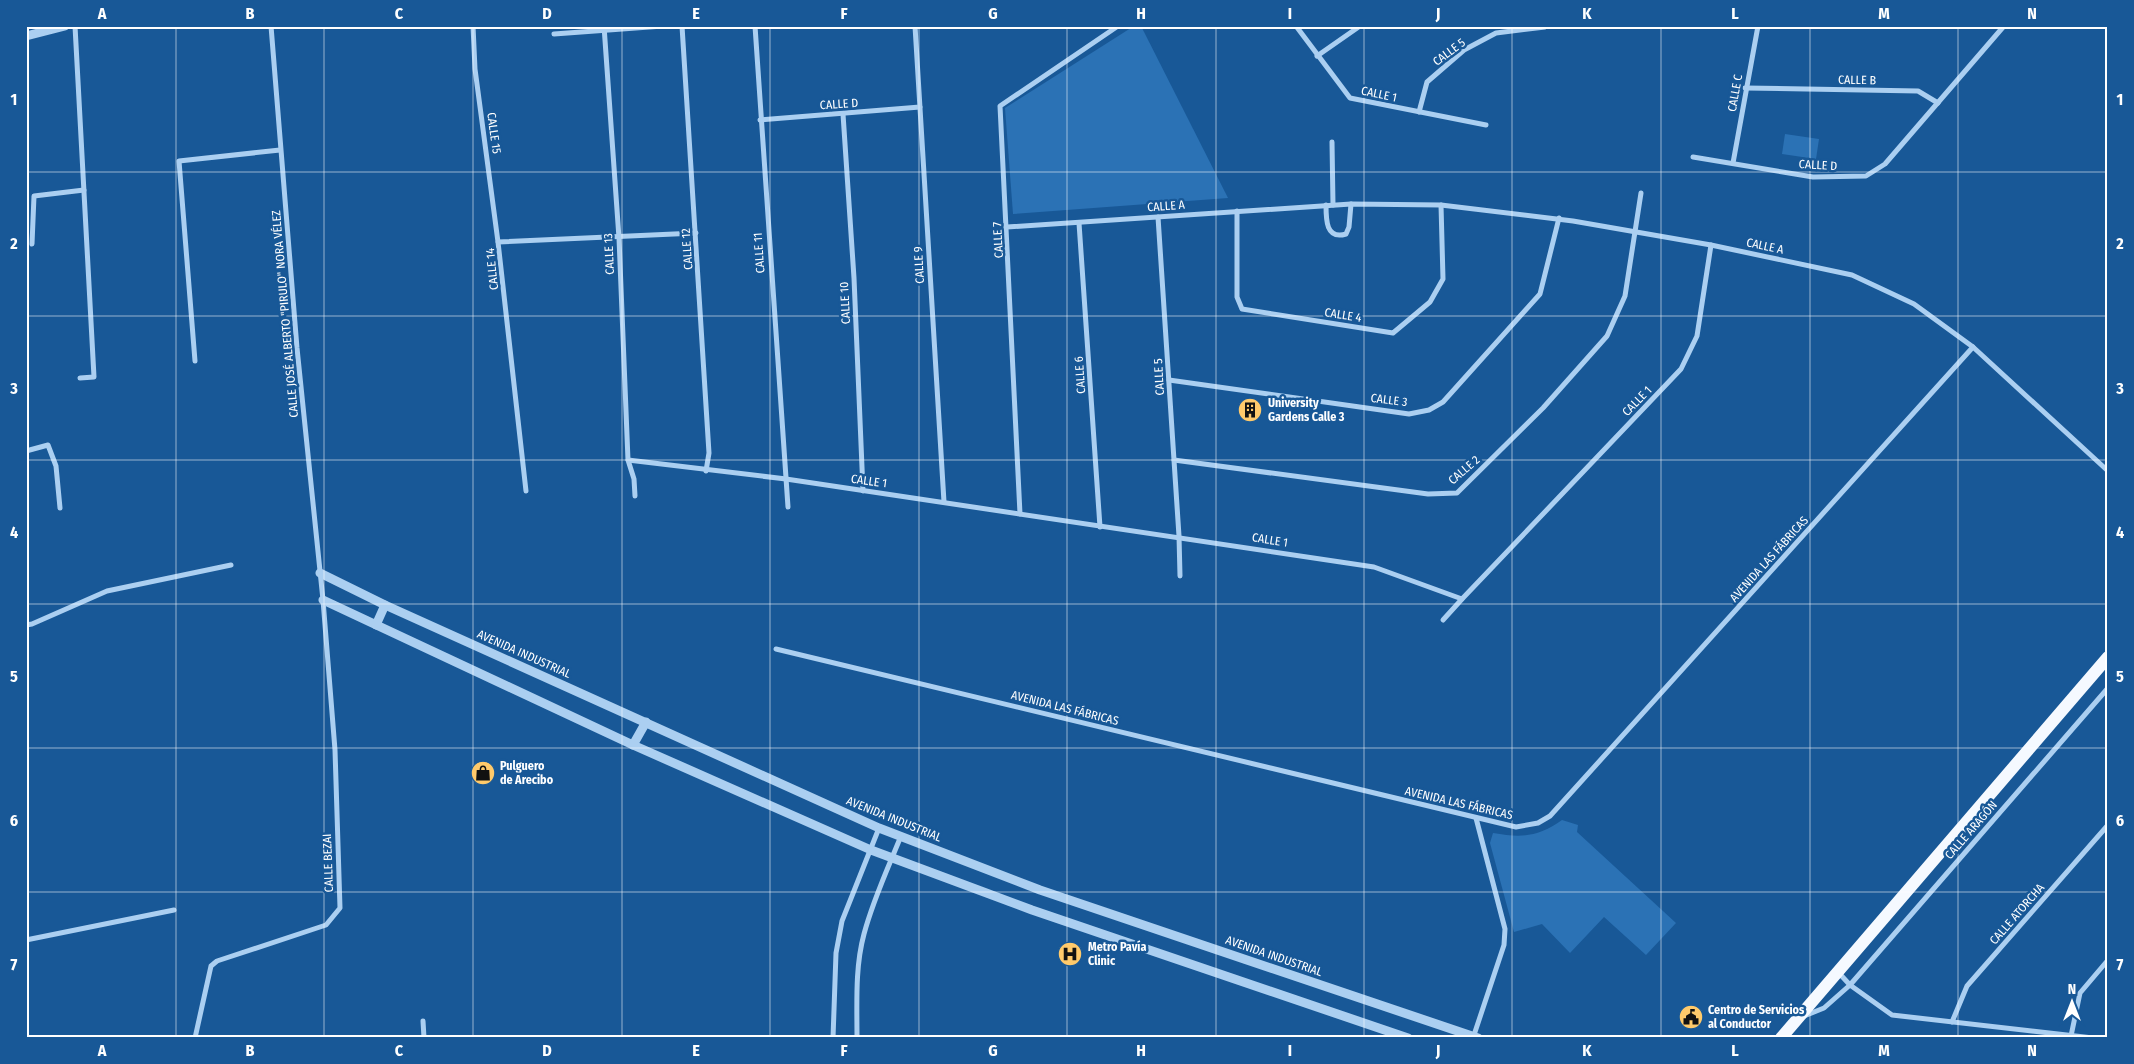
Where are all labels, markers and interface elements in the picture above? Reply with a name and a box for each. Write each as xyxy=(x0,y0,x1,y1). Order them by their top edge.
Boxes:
text: A xyxy=(97,4,107,23)
text: B xyxy=(246,4,255,23)
text: C xyxy=(395,4,404,23)
text: D xyxy=(542,4,552,23)
text: E xyxy=(692,4,700,23)
text: F xyxy=(840,4,848,23)
text: G xyxy=(988,4,998,23)
text: H xyxy=(1136,4,1146,23)
text: I xyxy=(1288,4,1292,23)
text: J xyxy=(1435,4,1440,23)
text: K xyxy=(1582,4,1592,23)
text: L xyxy=(1731,4,1739,23)
text: M xyxy=(1878,4,1890,23)
text: N xyxy=(2027,4,2037,23)
street label: CALLE 5 xyxy=(1430,35,1468,69)
street label: CALLE C xyxy=(1725,73,1745,113)
street label: CALLE B xyxy=(1838,73,1877,87)
street label: CALLE 1 xyxy=(1360,83,1398,105)
text: 1 xyxy=(11,90,17,109)
text: 1 xyxy=(2117,90,2123,109)
street label: CALLE D xyxy=(819,96,859,112)
street label: CALLE 15 xyxy=(484,111,504,155)
street label: CALLE D xyxy=(1798,157,1838,173)
street label: CALLE A xyxy=(1147,198,1186,214)
street label: CALLE JOSÉ ALBERTO "PIRULO" NORA VÉLEZ xyxy=(268,209,301,418)
street label: CALLE 7 xyxy=(990,221,1006,259)
street label: CALLE 12 xyxy=(679,228,695,270)
street label: CALLE 11 xyxy=(751,232,767,274)
street label: CALLE 13 xyxy=(601,233,617,275)
text: 2 xyxy=(9,234,18,253)
text: 2 xyxy=(2115,234,2124,253)
street label: CALLE A xyxy=(1745,235,1786,257)
street label: CALLE 9 xyxy=(911,246,927,284)
street label: CALLE 14 xyxy=(483,247,501,291)
street label: CALLE 10 xyxy=(837,281,853,325)
street label: CALLE 4 xyxy=(1323,305,1363,325)
street label: CALLE 6 xyxy=(1072,356,1088,394)
street label: CALLE 5 xyxy=(1151,358,1167,396)
text: 3 xyxy=(9,379,18,398)
text: 3 xyxy=(2115,379,2124,398)
street label: CALLE 1 xyxy=(1619,383,1655,419)
street label: CALLE 3 xyxy=(1370,391,1408,409)
place label: University Gardens Calle 3 xyxy=(1268,396,1345,424)
building icon: University Gardens Calle 3 xyxy=(1237,397,1263,423)
street label: CALLE 2 xyxy=(1446,453,1482,487)
street label: CALLE 1 xyxy=(850,472,888,490)
street label: AVENIDA LAS FÁBRICAS xyxy=(1726,513,1811,605)
text: 4 xyxy=(10,523,18,542)
text: 4 xyxy=(2116,523,2124,542)
street label: CALLE 1 xyxy=(1251,530,1289,550)
street label: AVENIDA INDUSTRIAL xyxy=(475,627,574,681)
text: 5 xyxy=(10,667,18,686)
text: 5 xyxy=(2116,667,2124,686)
street label: AVENIDA LAS FÁBRICAS xyxy=(1010,687,1120,728)
place label: Pulguero de Arecibo xyxy=(500,759,554,787)
shop icon: Pulguero de Arecibo xyxy=(470,760,496,786)
street label: AVENIDA LAS FÁBRICAS xyxy=(1404,783,1515,822)
street label: AVENIDA INDUSTRIAL xyxy=(844,794,944,845)
street label: CALLE ARAGÓN xyxy=(1941,797,2000,862)
text: 6 xyxy=(10,811,18,830)
text: 6 xyxy=(2116,811,2124,830)
street label: CALLE BEZAI xyxy=(320,833,336,893)
street label: CALLE ATORCHA xyxy=(1987,880,2048,947)
street label: AVENIDA INDUSTRIAL xyxy=(1224,933,1325,979)
place label: Metro Pavía Clinic xyxy=(1088,940,1146,968)
hospital icon: Metro Pavía Clinic xyxy=(1057,941,1083,967)
text: 7 xyxy=(11,955,18,974)
text: 7 xyxy=(2117,955,2124,974)
north arrow xyxy=(2046,976,2096,1026)
text: N xyxy=(2068,981,2076,998)
place label: Centro de Servicios al Conductor xyxy=(1708,1003,1805,1031)
public building icon: Centro de Servicios al Conductor xyxy=(1678,1004,1704,1030)
text: A xyxy=(97,1041,107,1060)
text: B xyxy=(246,1041,255,1060)
text: C xyxy=(395,1041,404,1060)
text: D xyxy=(542,1041,552,1060)
text: E xyxy=(692,1041,700,1060)
text: F xyxy=(840,1041,848,1060)
text: G xyxy=(988,1041,998,1060)
text: H xyxy=(1136,1041,1146,1060)
text: I xyxy=(1288,1041,1292,1060)
text: J xyxy=(1435,1041,1440,1060)
text: K xyxy=(1582,1041,1592,1060)
text: L xyxy=(1731,1041,1739,1060)
text: M xyxy=(1878,1041,1890,1060)
text: N xyxy=(2027,1041,2037,1060)

